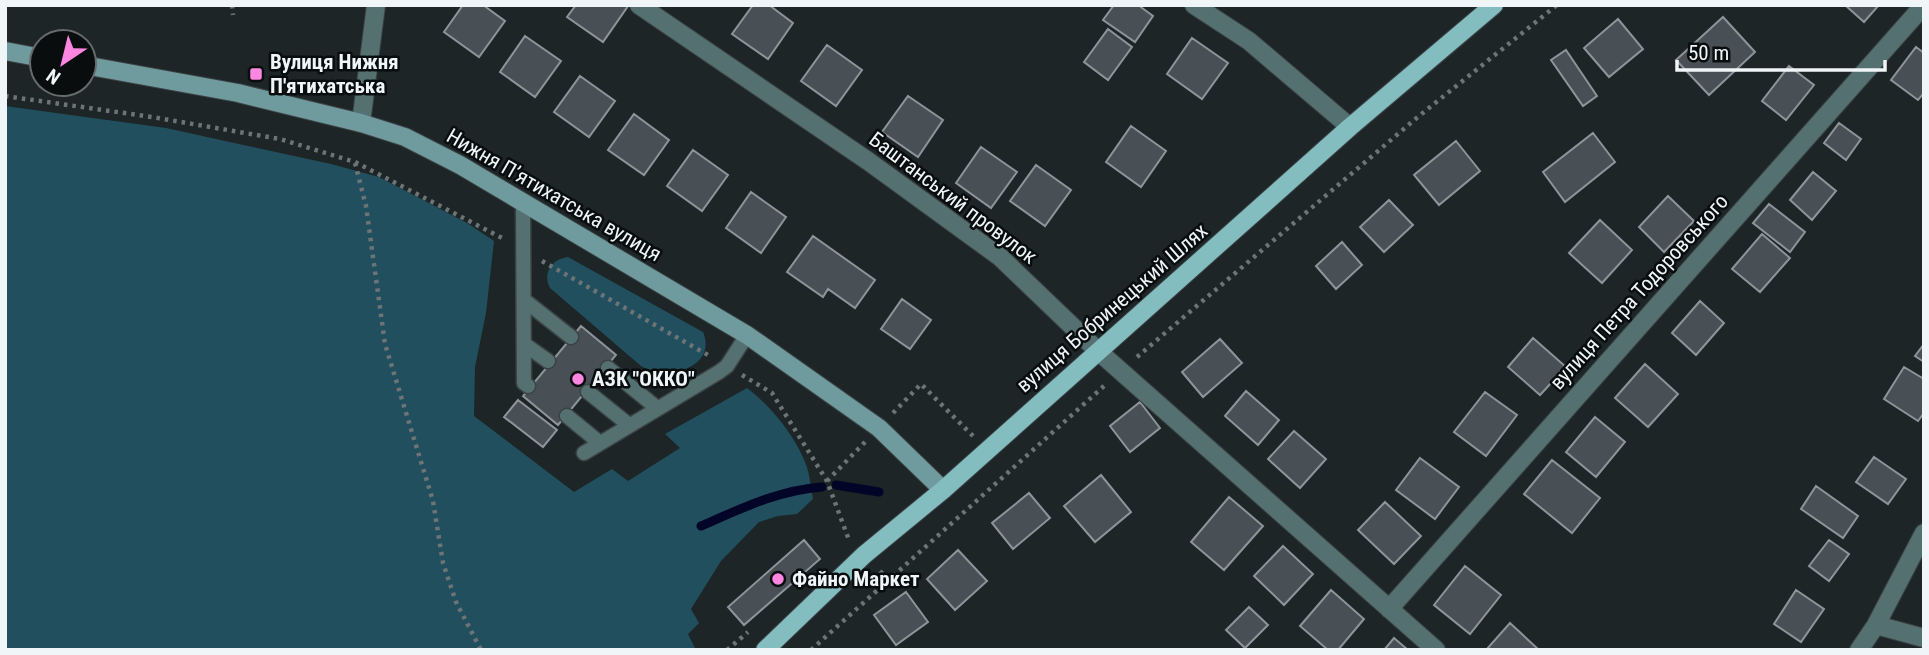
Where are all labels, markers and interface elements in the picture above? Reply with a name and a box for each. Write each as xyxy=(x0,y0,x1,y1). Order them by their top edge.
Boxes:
north arrow xyxy=(28,28,98,98)
scale bar xyxy=(1677,28,1885,72)
text: 50 m xyxy=(1688,41,1729,65)
place label: Вулиця Нижня П'ятихатська xyxy=(270,50,399,98)
text: N xyxy=(42,64,65,89)
marker: Вулиця Нижня П'ятихатська xyxy=(248,66,264,82)
street label: Нижня Пʼятихатська вулиця xyxy=(443,124,665,266)
street label: Баштанський провулок xyxy=(864,127,1042,269)
street label: вулиця Петра Тодоровського xyxy=(1545,190,1733,394)
street label: вулиця Бобринецький Шлях xyxy=(1012,219,1212,397)
place label: АЗК "ОККО" xyxy=(592,367,695,391)
marker: АЗК "ОККО" xyxy=(570,371,586,387)
place label: Файно Маркет xyxy=(792,567,920,591)
marker: Файно Маркет xyxy=(770,571,786,587)

